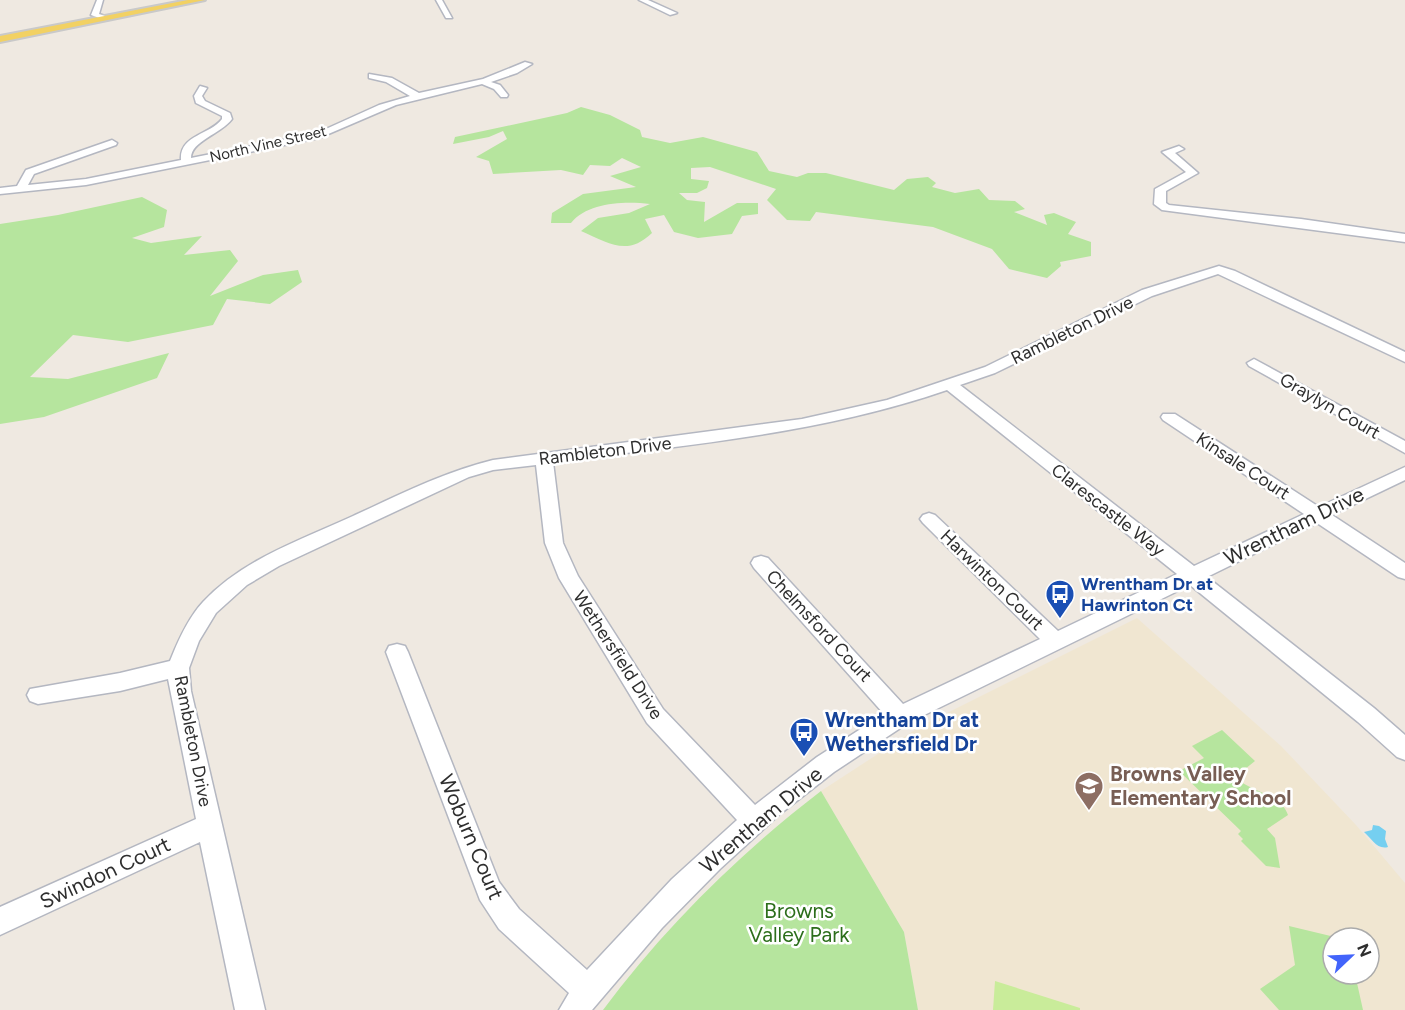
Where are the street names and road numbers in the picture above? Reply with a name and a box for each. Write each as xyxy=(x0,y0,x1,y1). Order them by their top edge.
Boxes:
street label: North Vine Street xyxy=(208,122,328,166)
street label: Rambleton Drive xyxy=(1007,291,1137,369)
street label: Graylyn Court xyxy=(1276,368,1384,444)
street label: Kinsale Court xyxy=(1192,428,1294,505)
street label: Rambleton Drive xyxy=(537,432,673,470)
street label: Clarescastle Way xyxy=(1047,459,1169,561)
street label: Wrentham Drive xyxy=(1220,481,1368,570)
street label: Harwinton Court xyxy=(936,525,1048,635)
street label: Chelmsford Court xyxy=(762,565,877,687)
street label: Wethersfield Drive xyxy=(568,587,668,724)
street label: Rambleton Drive xyxy=(169,673,217,809)
street label: Wrentham Drive xyxy=(694,761,827,878)
street label: Woburn Court xyxy=(434,770,509,903)
street label: Swindon Court xyxy=(35,831,174,914)

